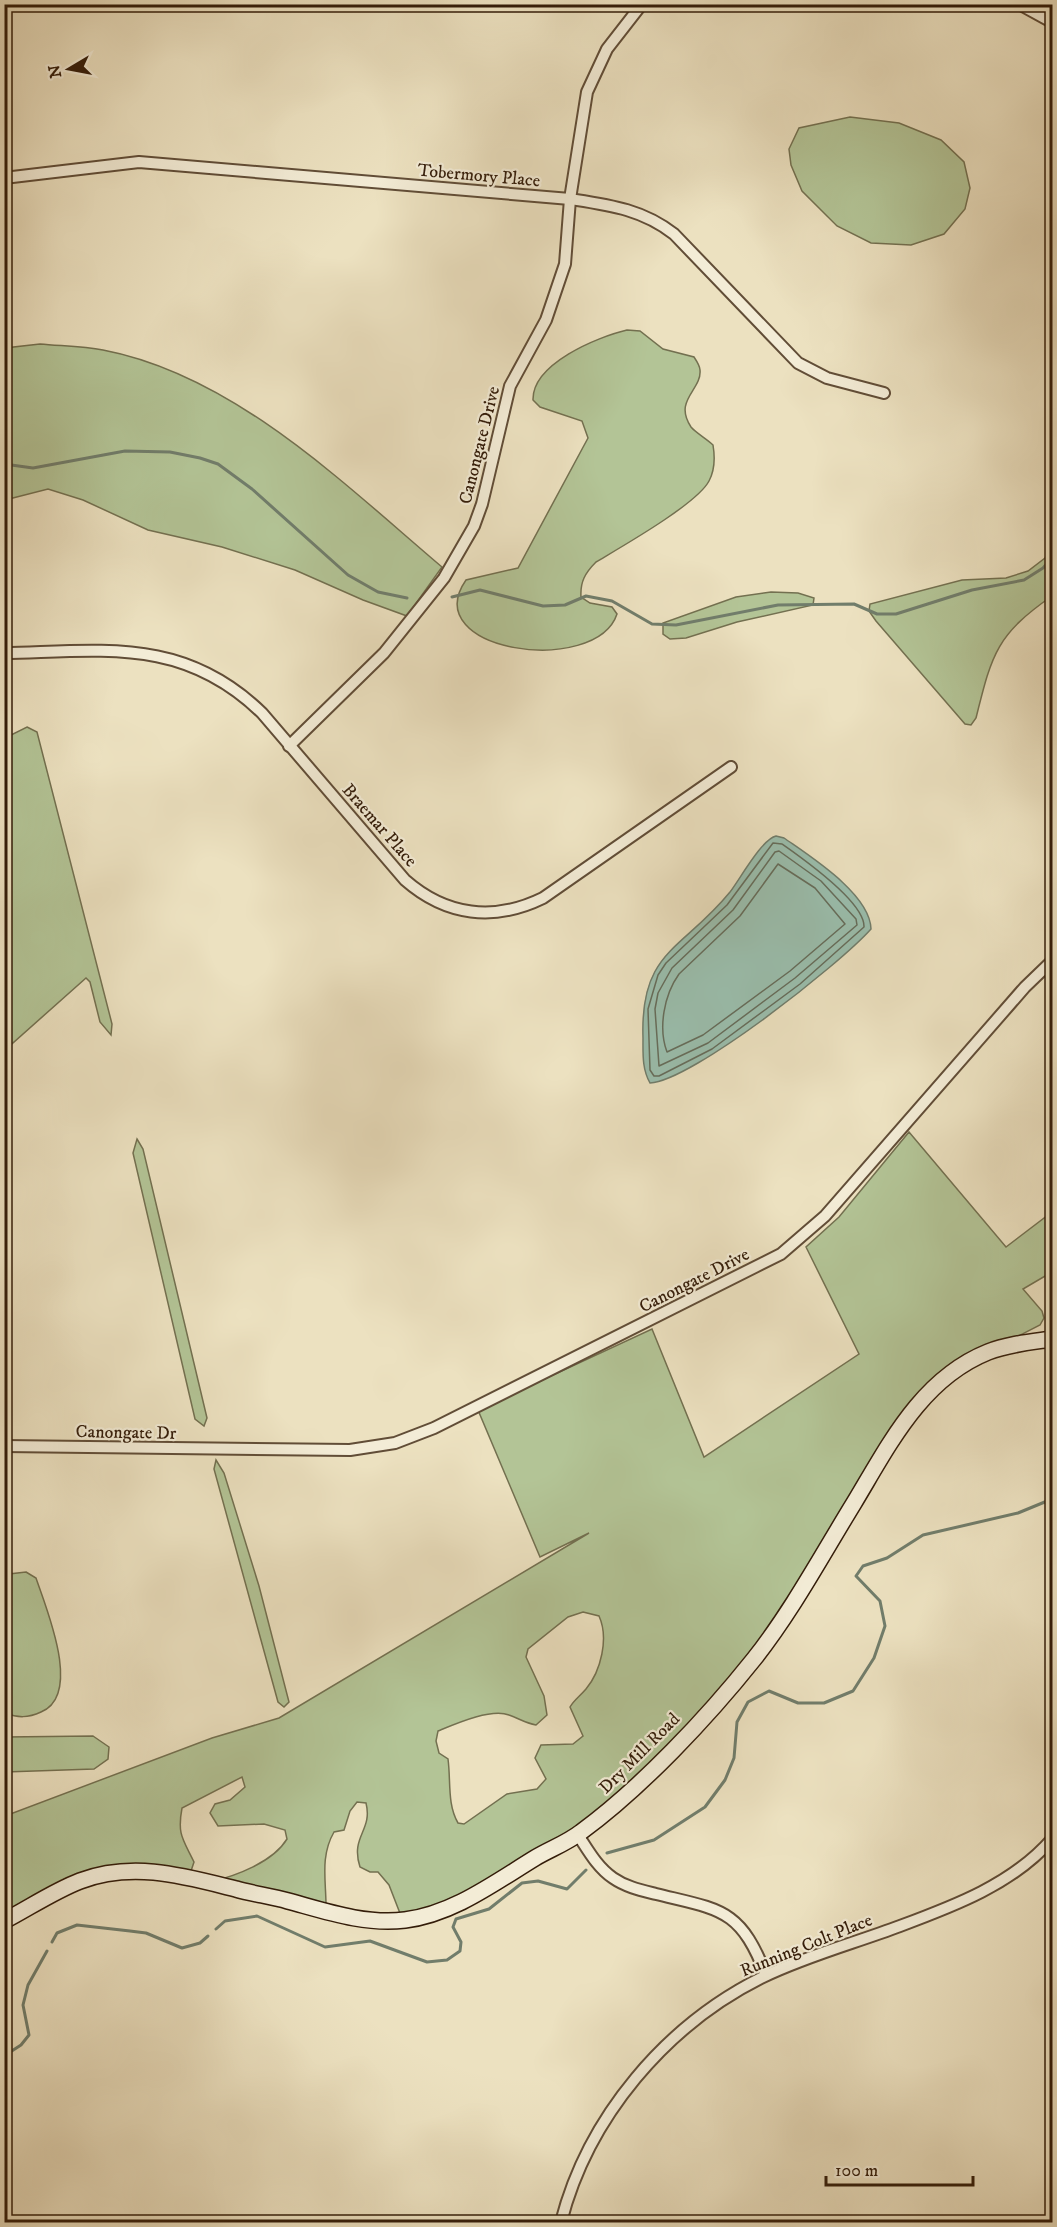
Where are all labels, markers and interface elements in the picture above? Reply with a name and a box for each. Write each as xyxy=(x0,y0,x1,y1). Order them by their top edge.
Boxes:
north arrow xyxy=(39,39,99,99)
text: N xyxy=(44,63,66,80)
street label: Tobermory Place xyxy=(417,160,541,192)
street label: Canongate Drive xyxy=(455,384,505,506)
street label: Braemar Place xyxy=(337,779,421,872)
street label: Canongate Drive xyxy=(636,1244,753,1318)
street label: Canongate Dr xyxy=(75,1421,177,1445)
street label: Dry Mill Road xyxy=(595,1709,685,1799)
street label: Running Colt Place xyxy=(737,1909,876,1982)
scale bar xyxy=(826,2149,973,2187)
text: 100 m xyxy=(835,2160,878,2182)

